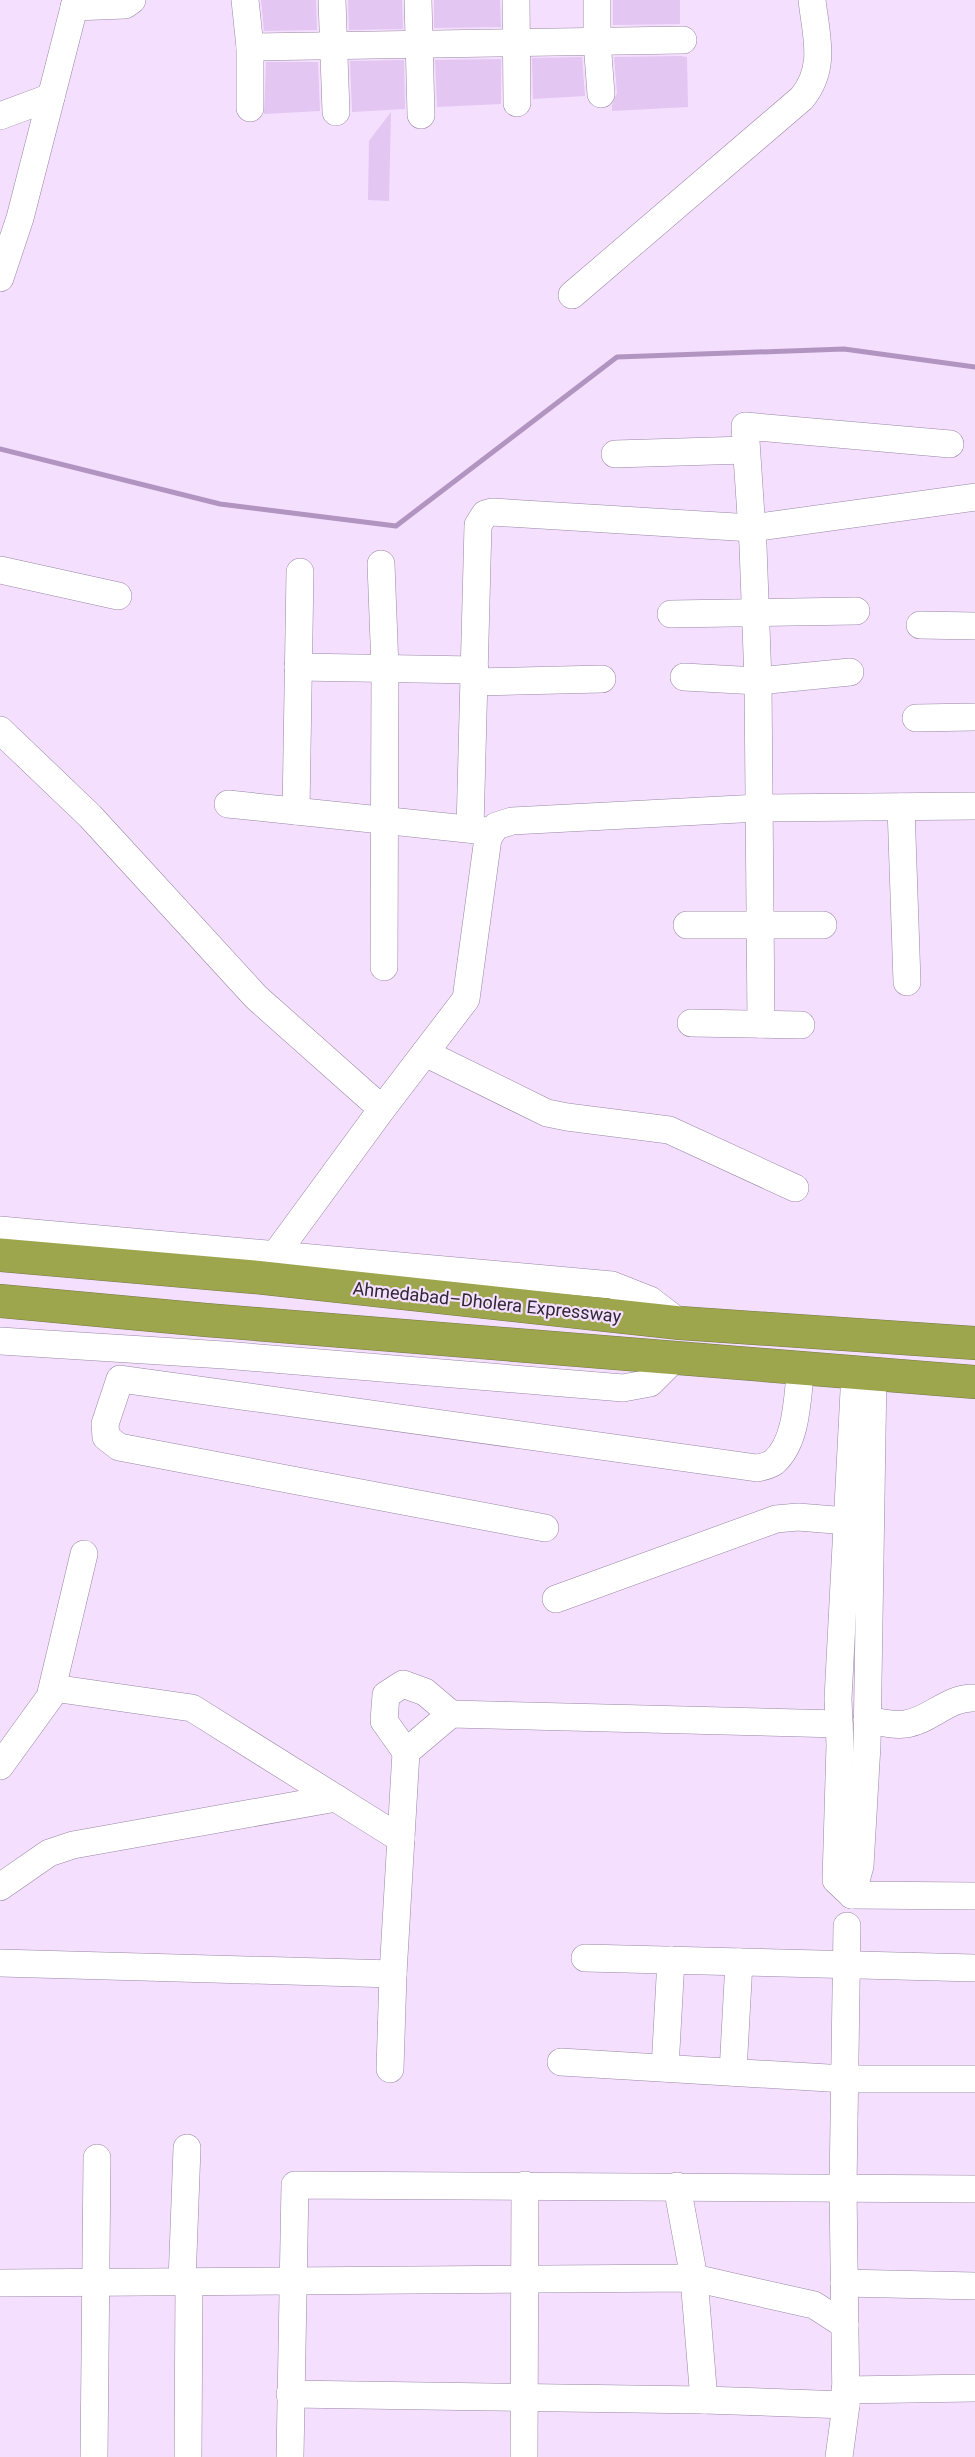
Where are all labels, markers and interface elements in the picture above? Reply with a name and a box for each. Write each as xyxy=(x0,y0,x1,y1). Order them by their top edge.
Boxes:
street label: Ahmedabad–Dholera Expressway xyxy=(352,1277,623,1327)

